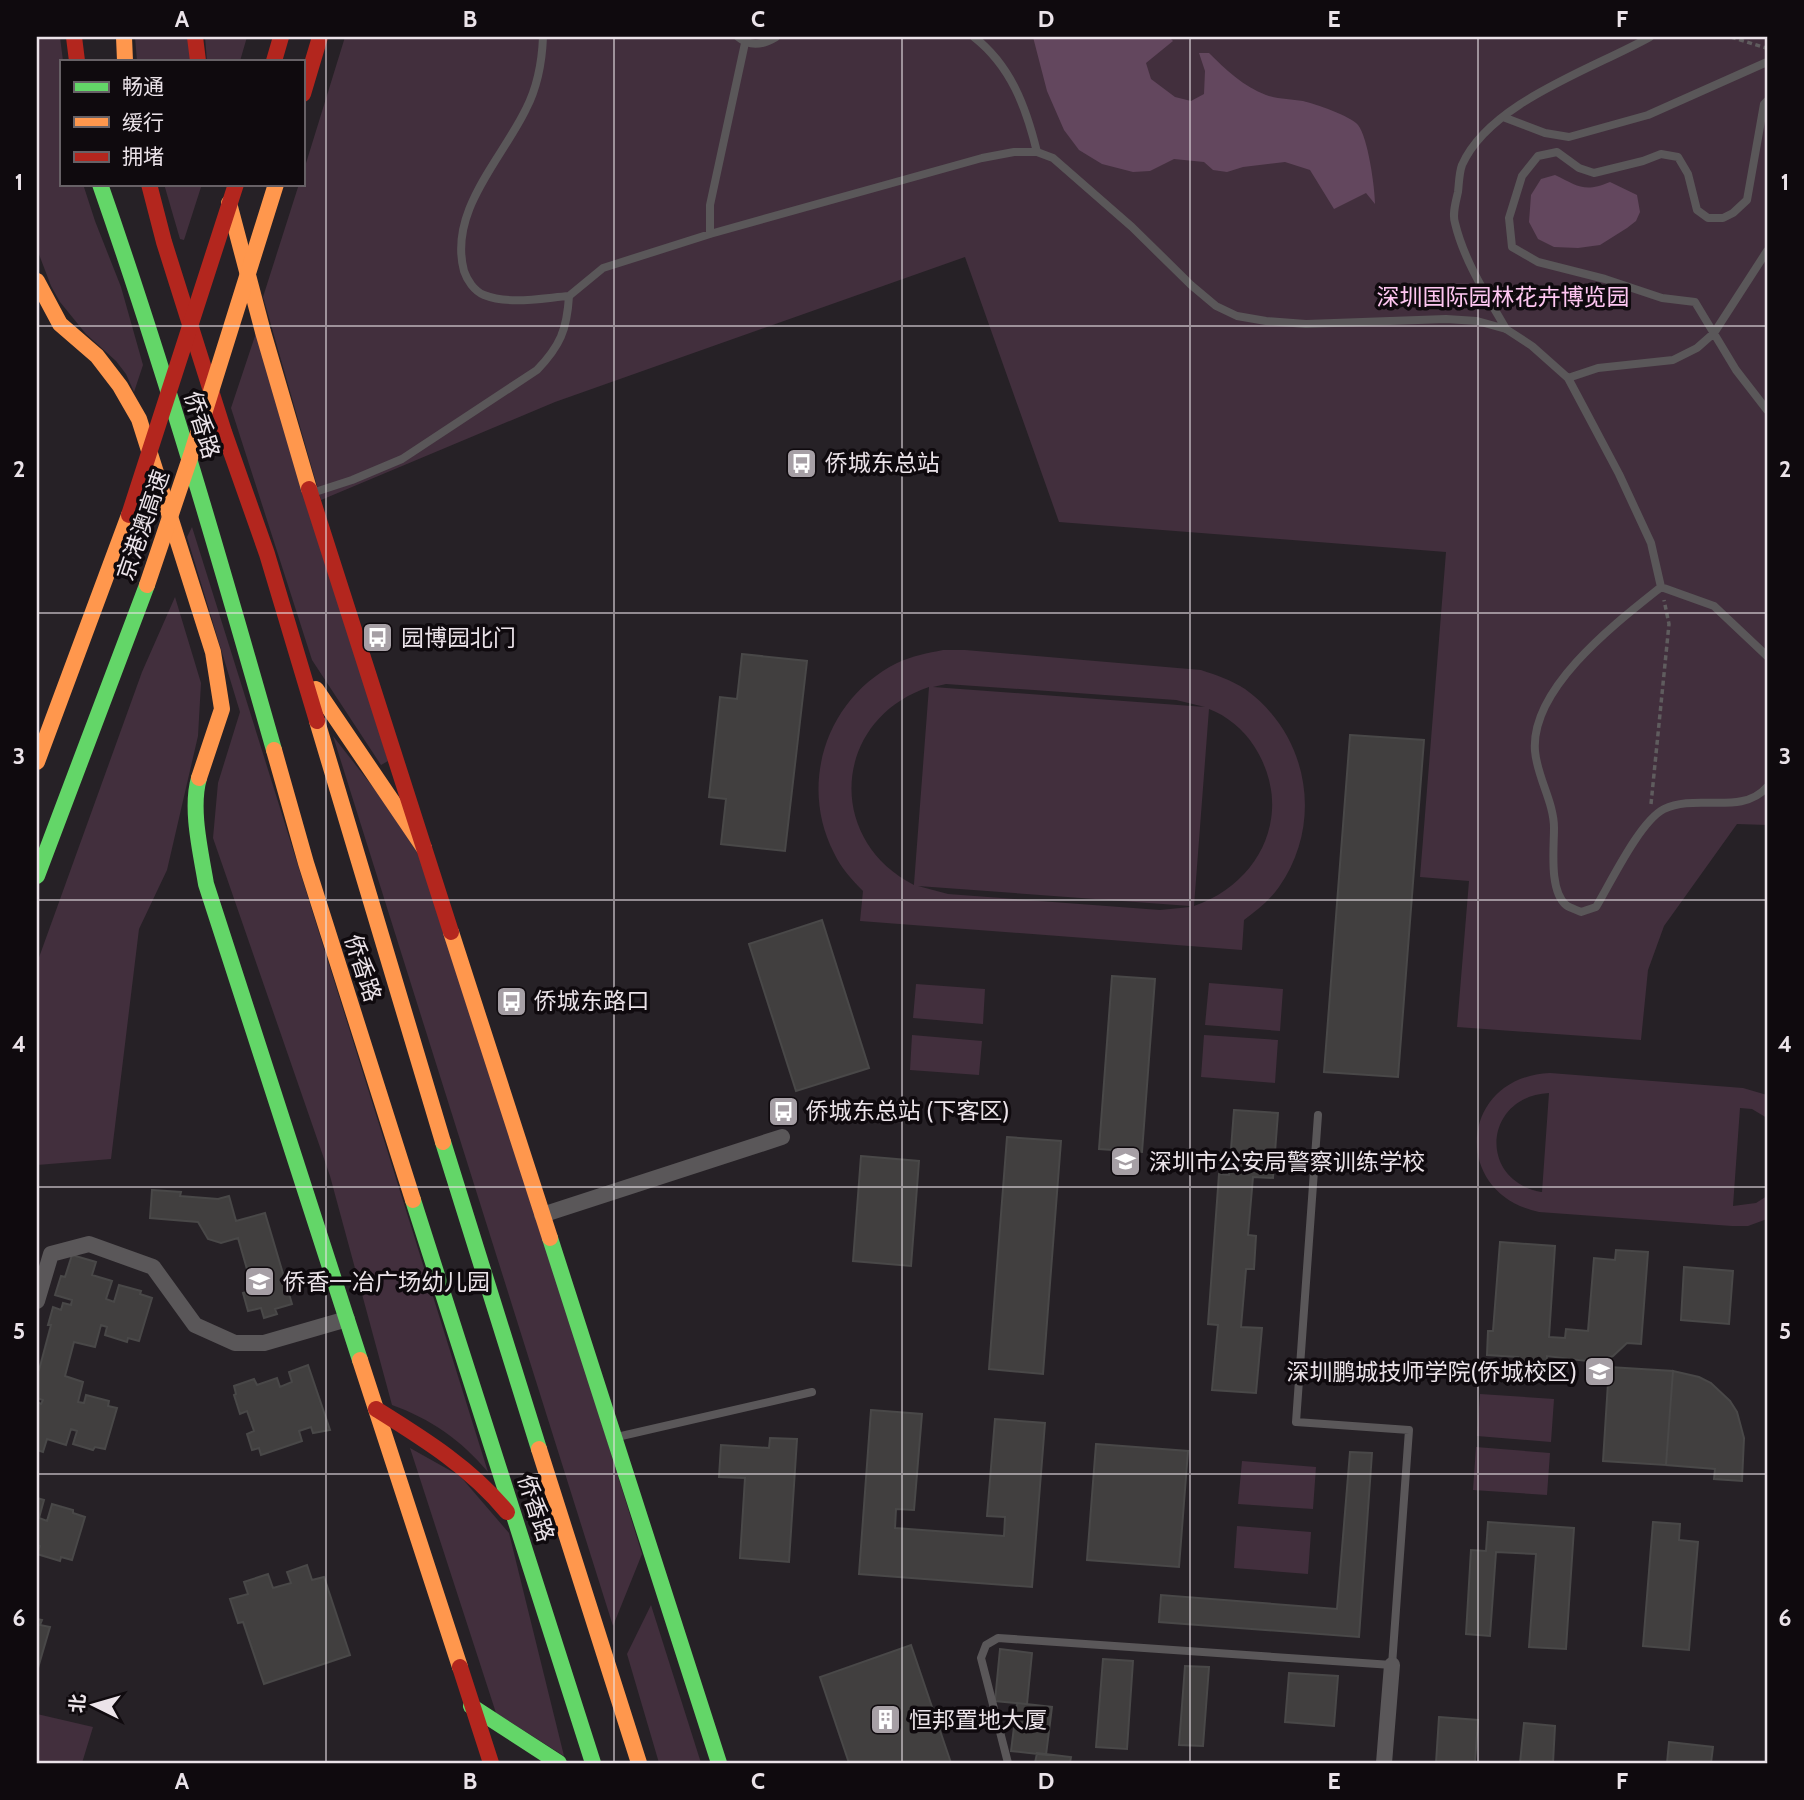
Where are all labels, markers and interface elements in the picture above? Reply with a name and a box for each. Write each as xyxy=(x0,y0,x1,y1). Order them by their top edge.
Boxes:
text: A xyxy=(175,5,190,33)
text: B xyxy=(463,5,477,33)
text: C xyxy=(751,5,765,33)
text: D xyxy=(1038,5,1054,33)
text: E xyxy=(1327,5,1341,33)
text: F xyxy=(1616,5,1628,33)
legend xyxy=(60,60,304,186)
text: 畅通 xyxy=(122,74,164,99)
text: 缓行 xyxy=(122,110,164,135)
text: 拥堵 xyxy=(122,144,164,169)
text: 1 xyxy=(15,168,23,196)
text: 1 xyxy=(1781,168,1789,196)
park label: 深圳国际园林花卉博览园 xyxy=(1377,283,1630,311)
street label: 侨香路 xyxy=(179,388,225,462)
bus stop icon: 侨城东总站 xyxy=(785,446,819,480)
place label: 侨城东总站 xyxy=(825,449,940,477)
text: 2 xyxy=(13,455,25,483)
text: 2 xyxy=(1779,455,1791,483)
street label: 京港澳高速 xyxy=(111,466,175,584)
bus stop icon: 园博园北门 xyxy=(361,621,395,655)
place label: 园博园北门 xyxy=(401,624,516,652)
text: 3 xyxy=(13,742,25,770)
text: 3 xyxy=(1779,742,1791,770)
street label: 侨香路 xyxy=(339,931,387,1005)
bus stop icon: 侨城东路口 xyxy=(494,984,528,1018)
place label: 侨城东路口 xyxy=(534,987,649,1015)
text: 4 xyxy=(12,1030,26,1058)
text: 4 xyxy=(1778,1030,1792,1058)
bus stop icon: 侨城东总站 (下客区) xyxy=(766,1094,800,1128)
place label: 侨城东总站 (下客区) xyxy=(806,1097,1010,1125)
school or university icon: 深圳市公安局警察训练学校 xyxy=(1109,1145,1143,1179)
place label: 深圳市公安局警察训练学校 xyxy=(1149,1148,1425,1176)
school or university icon: 侨香一冶广场幼儿园 xyxy=(243,1265,277,1299)
place label: 侨香一冶广场幼儿园 xyxy=(283,1268,490,1296)
text: 5 xyxy=(13,1317,25,1345)
text: 5 xyxy=(1779,1317,1791,1345)
school or university icon: 深圳鹏城技师学院(侨城校区) xyxy=(1583,1355,1617,1389)
place label: 深圳鹏城技师学院(侨城校区) xyxy=(1287,1358,1577,1386)
street label: 侨香路 xyxy=(512,1471,560,1545)
text: 6 xyxy=(13,1604,25,1632)
text: 6 xyxy=(1779,1604,1791,1632)
north arrow xyxy=(60,1671,130,1741)
text: 北 xyxy=(65,1693,90,1714)
building icon: 恒邦置地大厦 xyxy=(869,1703,903,1737)
place label: 恒邦置地大厦 xyxy=(909,1706,1047,1734)
text: A xyxy=(175,1767,190,1795)
text: B xyxy=(463,1767,477,1795)
text: C xyxy=(751,1767,765,1795)
text: D xyxy=(1038,1767,1054,1795)
text: E xyxy=(1327,1767,1341,1795)
text: F xyxy=(1616,1767,1628,1795)

